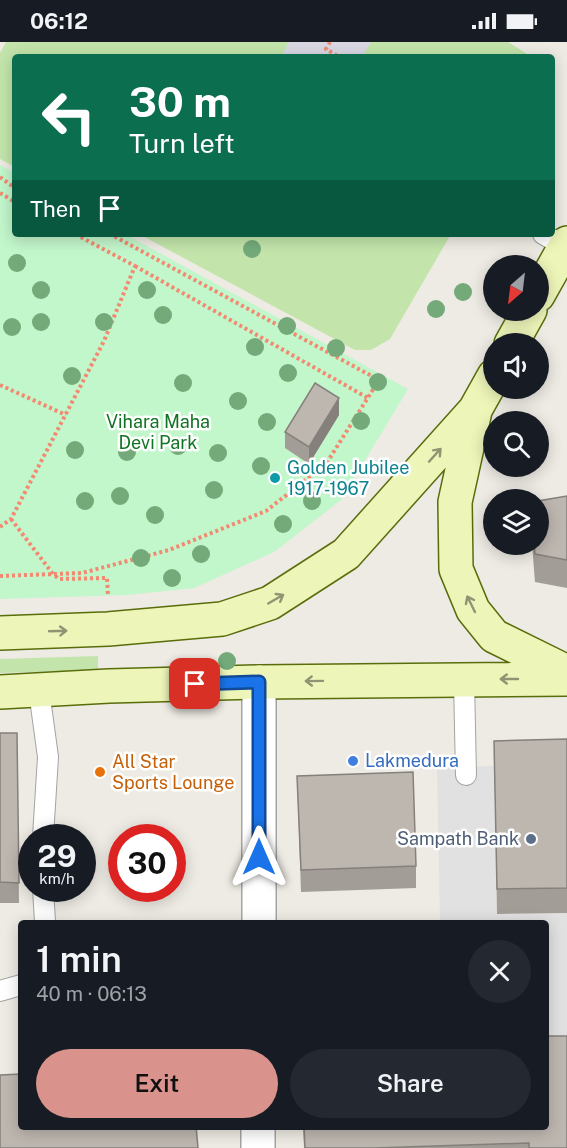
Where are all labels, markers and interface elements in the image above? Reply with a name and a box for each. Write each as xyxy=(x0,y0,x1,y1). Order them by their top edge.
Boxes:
text: 06:12 xyxy=(30,8,88,34)
text: 30 m xyxy=(129,77,231,126)
icon: left xyxy=(30,78,108,156)
text: Turn left xyxy=(129,127,235,159)
icon: arrive xyxy=(93,192,126,225)
text: Then xyxy=(30,196,81,222)
north arrow xyxy=(483,255,549,321)
map controls xyxy=(483,255,549,555)
button: sound xyxy=(483,333,549,399)
park label: Vihara Maha Devi Park xyxy=(106,411,210,453)
button: search xyxy=(483,411,549,477)
one-way arrow xyxy=(428,448,442,463)
place label: Golden Jubilee 1917-1967 xyxy=(287,457,409,499)
marker: Golden Jubilee 1917-1967 xyxy=(268,471,282,485)
button: layers xyxy=(483,489,549,555)
one-way arrow xyxy=(267,592,284,604)
one-way arrow xyxy=(464,595,476,613)
one-way arrow xyxy=(48,625,68,637)
pin xyxy=(169,658,220,709)
icon: arrive xyxy=(178,667,211,700)
one-way arrow xyxy=(499,674,519,685)
one-way arrow xyxy=(304,675,324,687)
place label: Lakmedura xyxy=(365,750,459,771)
place label: All Star Sports Lounge xyxy=(112,751,234,793)
marker: Lakmedura xyxy=(346,754,360,768)
marker: All Star Sports Lounge xyxy=(93,765,107,779)
speed limit sign: 30 xyxy=(108,824,186,902)
position arrow xyxy=(227,825,291,889)
place label: Sampath Bank xyxy=(397,828,519,849)
marker: Sampath Bank xyxy=(524,832,538,846)
text: 29 xyxy=(38,838,76,874)
text: km/h xyxy=(39,870,75,887)
text: 1 min xyxy=(36,938,122,980)
button: close xyxy=(468,940,531,1003)
text: 40 m · 06:13 xyxy=(36,982,147,1006)
button: Exit xyxy=(36,1049,278,1118)
button: Share xyxy=(290,1049,531,1118)

